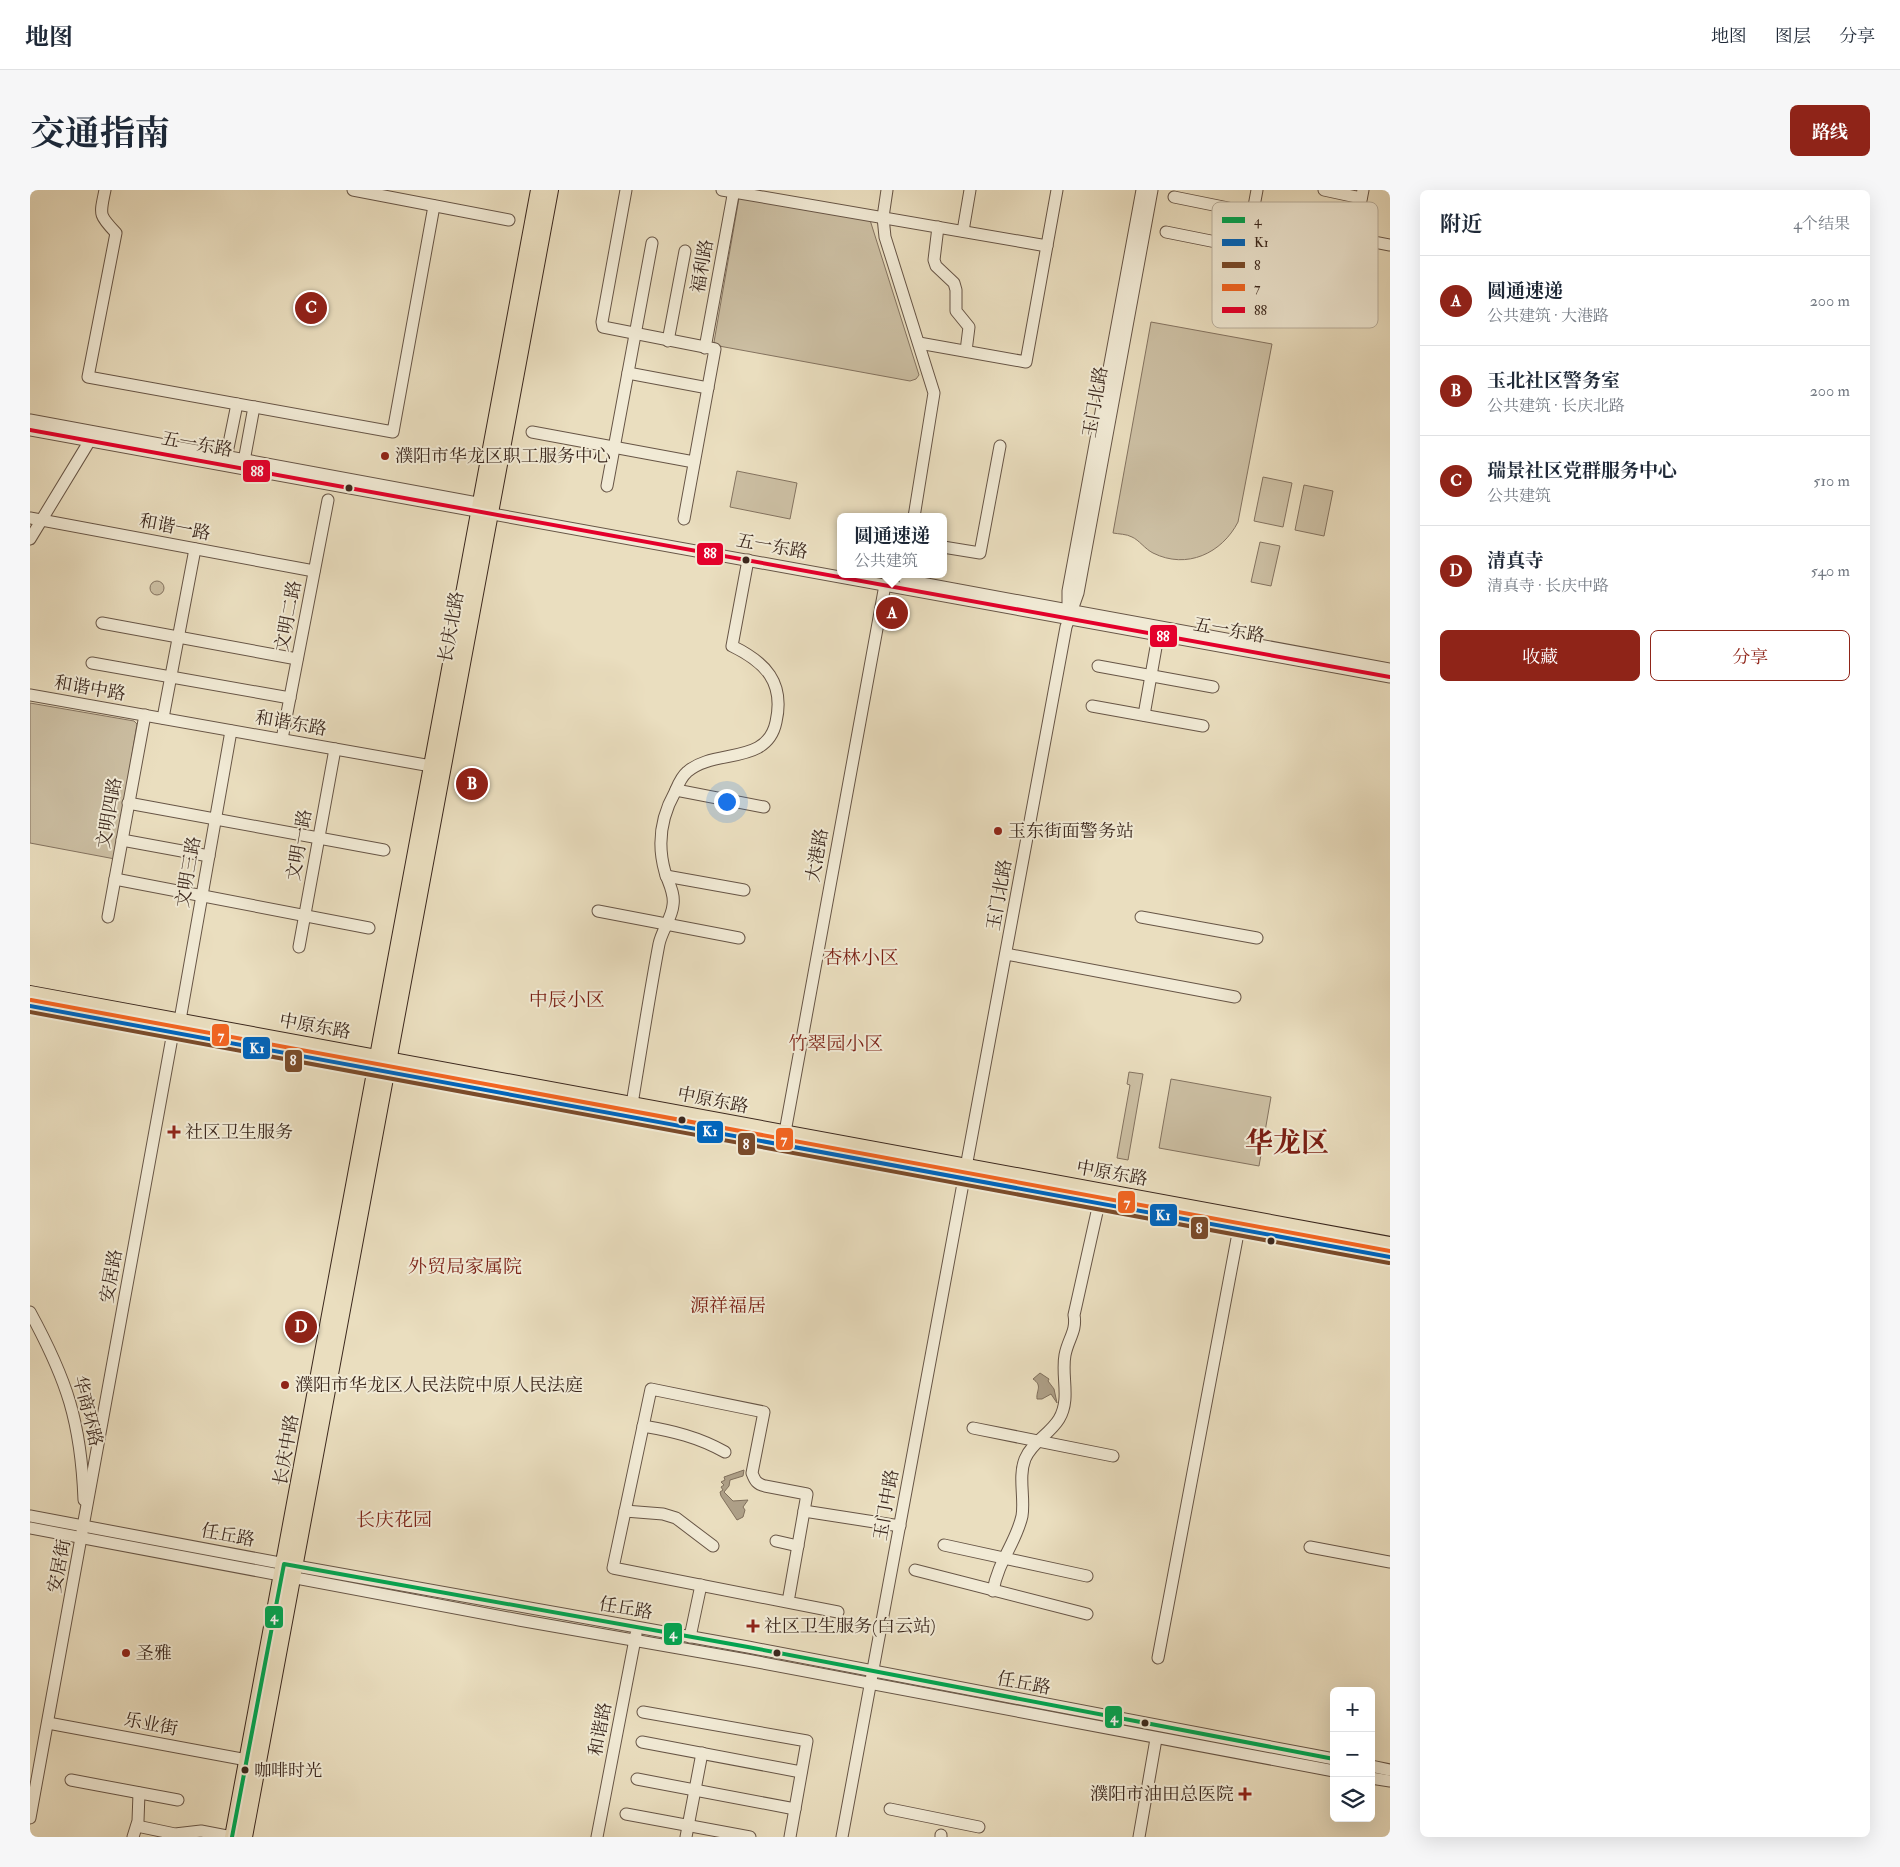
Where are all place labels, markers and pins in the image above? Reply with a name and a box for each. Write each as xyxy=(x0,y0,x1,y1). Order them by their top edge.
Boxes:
pin: C xyxy=(295,289,327,327)
place label: 濮阳市华龙区职工服务中心 xyxy=(395,445,611,468)
marker: 濮阳市华龙区职工服务中心 xyxy=(379,450,391,462)
unlabelled marker xyxy=(344,483,354,493)
unlabelled marker xyxy=(741,555,751,565)
pin: A xyxy=(876,594,908,632)
pin: B xyxy=(456,765,488,803)
place label: 玉东街面警务站 xyxy=(1008,820,1134,843)
marker: 玉东街面警务站 xyxy=(992,825,1004,837)
unlabelled marker xyxy=(677,1115,687,1125)
place label: 社区卫生服务 xyxy=(185,1121,293,1144)
marker: 社区卫生服务 xyxy=(167,1125,181,1139)
unlabelled marker xyxy=(1266,1236,1276,1246)
pin: D xyxy=(285,1308,317,1346)
place label: 濮阳市华龙区人民法院中原人民法庭 xyxy=(295,1374,583,1397)
marker: 濮阳市华龙区人民法院中原人民法庭 xyxy=(279,1379,291,1391)
place label: 社区卫生服务(白云站) xyxy=(764,1615,936,1638)
marker: 社区卫生服务(白云站) xyxy=(746,1619,760,1633)
place label: 圣雅 xyxy=(136,1642,172,1665)
marker: 圣雅 xyxy=(120,1647,132,1659)
unlabelled marker xyxy=(772,1648,782,1658)
unlabelled marker xyxy=(1140,1718,1150,1728)
place label: 咖啡时光 xyxy=(254,1760,322,1781)
marker: 咖啡时光 xyxy=(240,1765,250,1775)
place label: 濮阳市油田总医院 xyxy=(1090,1783,1234,1806)
marker: 濮阳市油田总医院 xyxy=(1238,1787,1252,1801)

